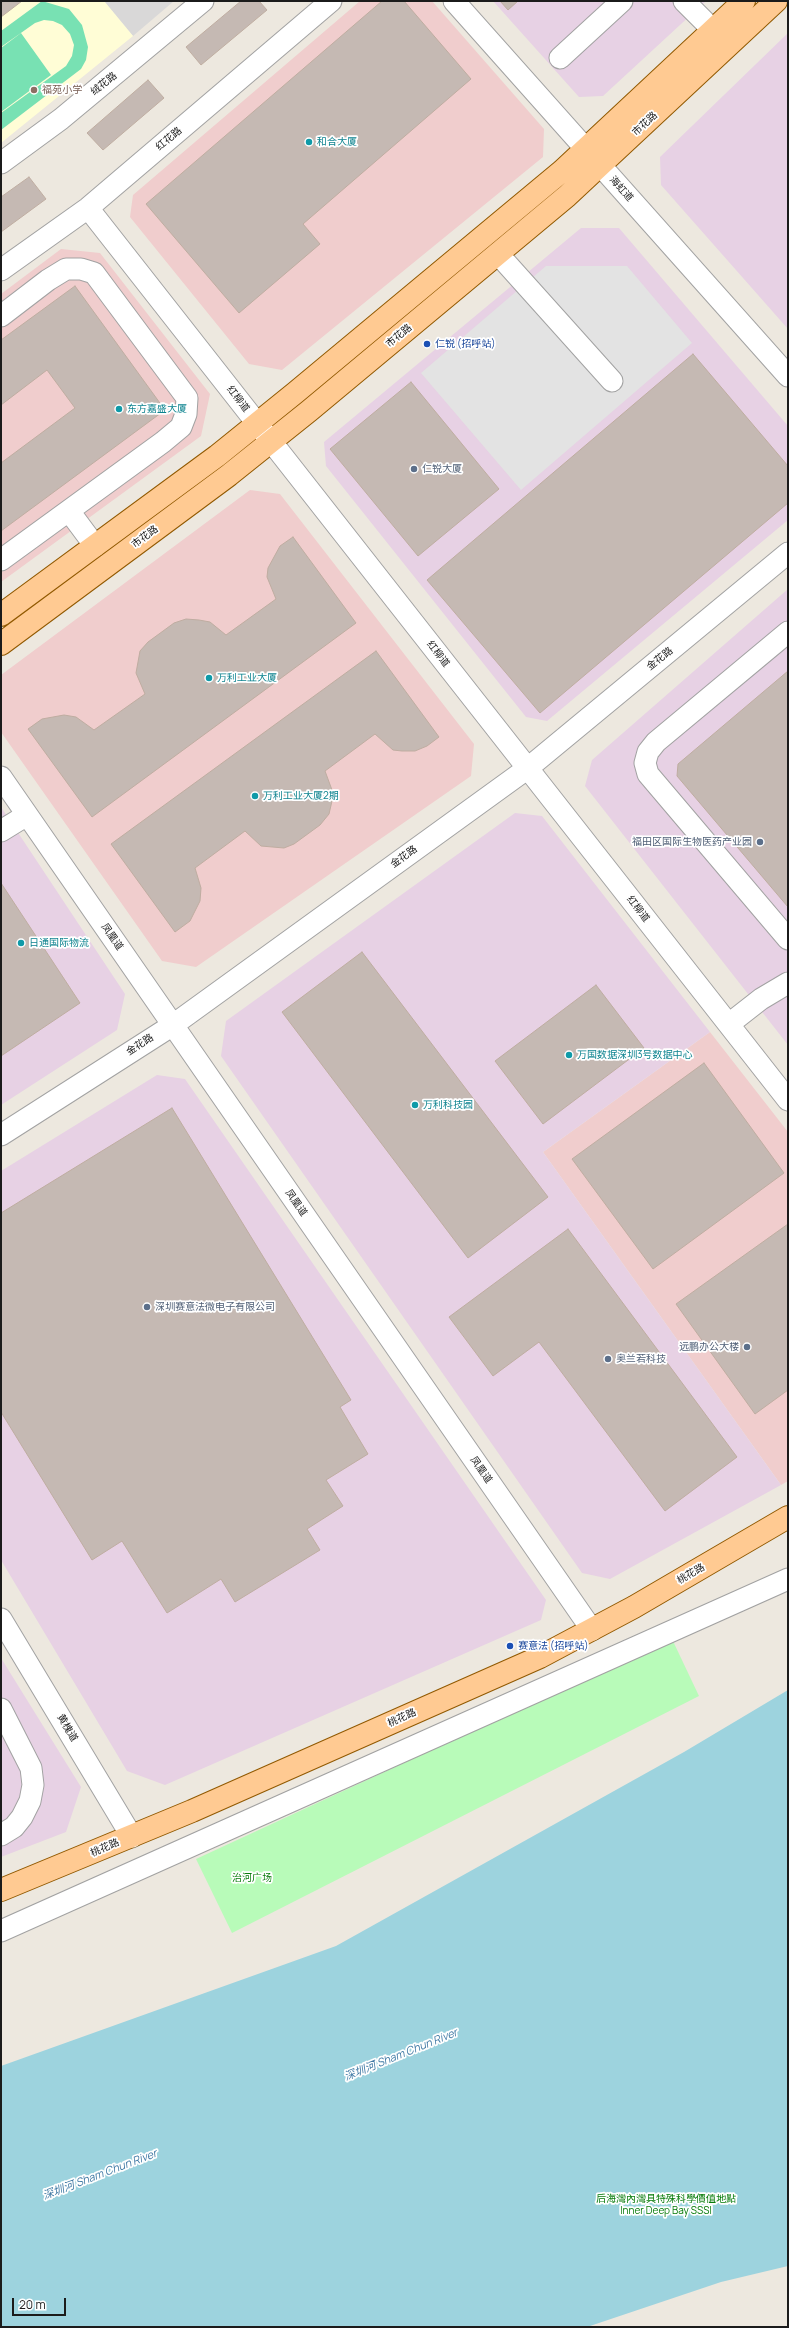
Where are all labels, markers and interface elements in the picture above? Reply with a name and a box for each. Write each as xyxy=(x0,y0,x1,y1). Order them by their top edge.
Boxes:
street label: 绒花路 xyxy=(89,70,119,98)
place label: 福苑小学 xyxy=(42,84,82,96)
marker: 福苑小学 xyxy=(29,85,39,95)
street label: 市花路 xyxy=(630,109,660,139)
street label: 红花路 xyxy=(154,125,184,153)
place label: 和合大厦 xyxy=(317,136,357,148)
marker: 和合大厦 xyxy=(304,137,314,147)
street label: 海虹道 xyxy=(607,174,635,204)
street label: 市花路 xyxy=(384,322,414,350)
place label: 仁锐 (招呼站) xyxy=(435,338,496,350)
marker: 仁锐 (招呼站) xyxy=(422,339,432,349)
street label: 红柳道 xyxy=(224,383,252,415)
place label: 东方嘉盛大厦 xyxy=(127,403,187,415)
marker: 东方嘉盛大厦 xyxy=(114,404,124,414)
place label: 仁锐大厦 xyxy=(422,463,462,475)
marker: 仁锐大厦 xyxy=(409,464,419,474)
street label: 市花路 xyxy=(129,523,161,551)
street label: 红柳道 xyxy=(424,638,452,670)
street label: 金花路 xyxy=(645,645,675,673)
place label: 万利工业大厦 xyxy=(217,672,277,684)
marker: 万利工业大厦 xyxy=(204,673,214,683)
place label: 万利工业大厦2期 xyxy=(263,790,339,802)
marker: 万利工业大厦2期 xyxy=(250,791,260,801)
place label: 福田区国际生物医药产业园 xyxy=(632,836,752,848)
marker: 福田区国际生物医药产业园 xyxy=(755,837,765,847)
street label: 金花路 xyxy=(388,843,420,871)
street label: 红柳道 xyxy=(624,893,652,925)
street label: 凤凰道 xyxy=(98,921,126,953)
place label: 日通国际物流 xyxy=(29,937,89,949)
marker: 日通国际物流 xyxy=(16,938,26,948)
street label: 金花路 xyxy=(124,1032,156,1058)
place label: 万国数据深圳3号数据中心 xyxy=(577,1049,693,1061)
marker: 万国数据深圳3号数据中心 xyxy=(564,1050,574,1060)
place label: 万利科技园 xyxy=(423,1099,473,1111)
marker: 万利科技园 xyxy=(410,1100,420,1110)
street label: 凤凰道 xyxy=(282,1187,310,1219)
place label: 深圳赛意法微电子有限公司 xyxy=(155,1301,275,1313)
marker: 深圳赛意法微电子有限公司 xyxy=(142,1302,152,1312)
place label: 远鹏办公大楼 xyxy=(679,1341,739,1353)
marker: 远鹏办公大楼 xyxy=(742,1342,752,1352)
place label: 奥兰若科技 xyxy=(616,1353,666,1365)
marker: 奥兰若科技 xyxy=(603,1354,613,1364)
street label: 凤凰道 xyxy=(467,1454,495,1486)
street label: 桃花路 xyxy=(675,1561,707,1587)
place label: 赛意法 (招呼站) xyxy=(518,1640,589,1652)
marker: 赛意法 (招呼站) xyxy=(505,1641,515,1651)
street label: 桃花路 xyxy=(386,1706,418,1730)
street label: 黄槐道 xyxy=(54,1712,80,1744)
street label: 桃花路 xyxy=(89,1837,121,1859)
park label: 治河广场 xyxy=(232,1872,272,1884)
water label: 深圳河 Sham Chun River xyxy=(342,2026,460,2084)
water label: 深圳河 Sham Chun River xyxy=(41,2147,159,2203)
park label: 后海灣內灣具特殊科學價值地點 Inner Deep Bay SSSI xyxy=(596,2193,736,2216)
scale bar xyxy=(14,2290,68,2316)
text: 20 m xyxy=(19,2296,46,2313)

